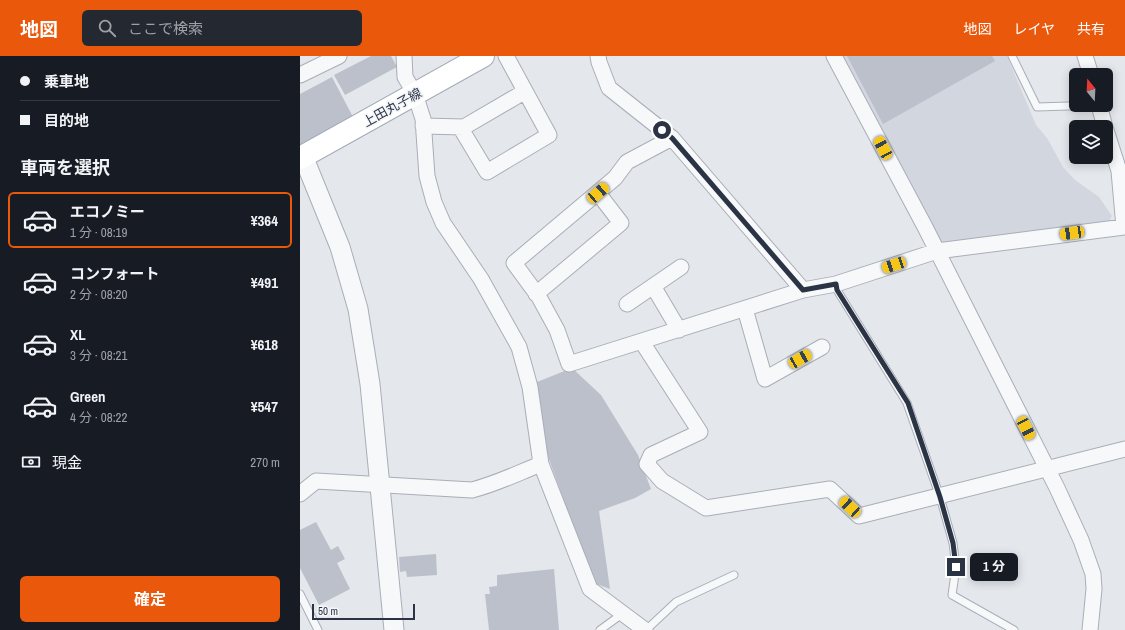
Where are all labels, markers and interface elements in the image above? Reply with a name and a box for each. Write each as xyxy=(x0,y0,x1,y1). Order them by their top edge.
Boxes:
search box xyxy=(82,10,362,46)
text: 地図 xyxy=(20,16,58,42)
icon: search xyxy=(96,17,118,39)
text: ここで検索 xyxy=(128,18,203,39)
text: 地図 xyxy=(963,20,991,38)
text: レイヤ xyxy=(1013,20,1055,38)
text: 共有 xyxy=(1077,20,1105,38)
north arrow xyxy=(1069,68,1113,112)
map controls xyxy=(1069,68,1113,164)
text: 乗車地 xyxy=(44,71,89,92)
street label: 上田丸子線 xyxy=(360,84,425,131)
text: 目的地 xyxy=(44,110,89,131)
button: layers xyxy=(1069,120,1113,164)
route start xyxy=(653,121,671,139)
car xyxy=(872,135,894,161)
text: 車両を選択 xyxy=(20,155,110,180)
car xyxy=(585,181,611,205)
text: エコノミー xyxy=(70,201,145,222)
icon: car xyxy=(22,202,58,238)
text: ¥364 xyxy=(251,210,278,231)
text: 1 分 · 08:19 xyxy=(70,224,127,241)
car xyxy=(1059,225,1085,241)
car xyxy=(881,256,907,274)
text: コンフォート xyxy=(70,263,160,284)
icon: car xyxy=(22,264,58,300)
text: ¥491 xyxy=(251,272,278,293)
text: 2 分 · 08:20 xyxy=(70,286,127,303)
text: XL xyxy=(70,324,86,345)
icon: car xyxy=(22,326,58,362)
text: ¥618 xyxy=(251,334,278,355)
text: 3 分 · 08:21 xyxy=(70,347,127,364)
car xyxy=(787,348,813,370)
text: Green xyxy=(70,386,106,407)
icon: car xyxy=(22,388,58,424)
text: ¥547 xyxy=(251,396,278,417)
text: 4 分 · 08:22 xyxy=(70,409,127,426)
car xyxy=(1015,415,1037,441)
icon: cash xyxy=(20,451,42,473)
text: 現金 xyxy=(52,452,82,473)
text: 270 m xyxy=(250,454,280,471)
car xyxy=(837,494,863,520)
callout: 1 分 xyxy=(970,553,1018,581)
route end xyxy=(947,558,965,576)
text: 1 分 xyxy=(983,558,1005,575)
button: 確定 xyxy=(20,576,280,622)
scale bar xyxy=(312,602,415,621)
text: 50 m xyxy=(318,604,338,618)

